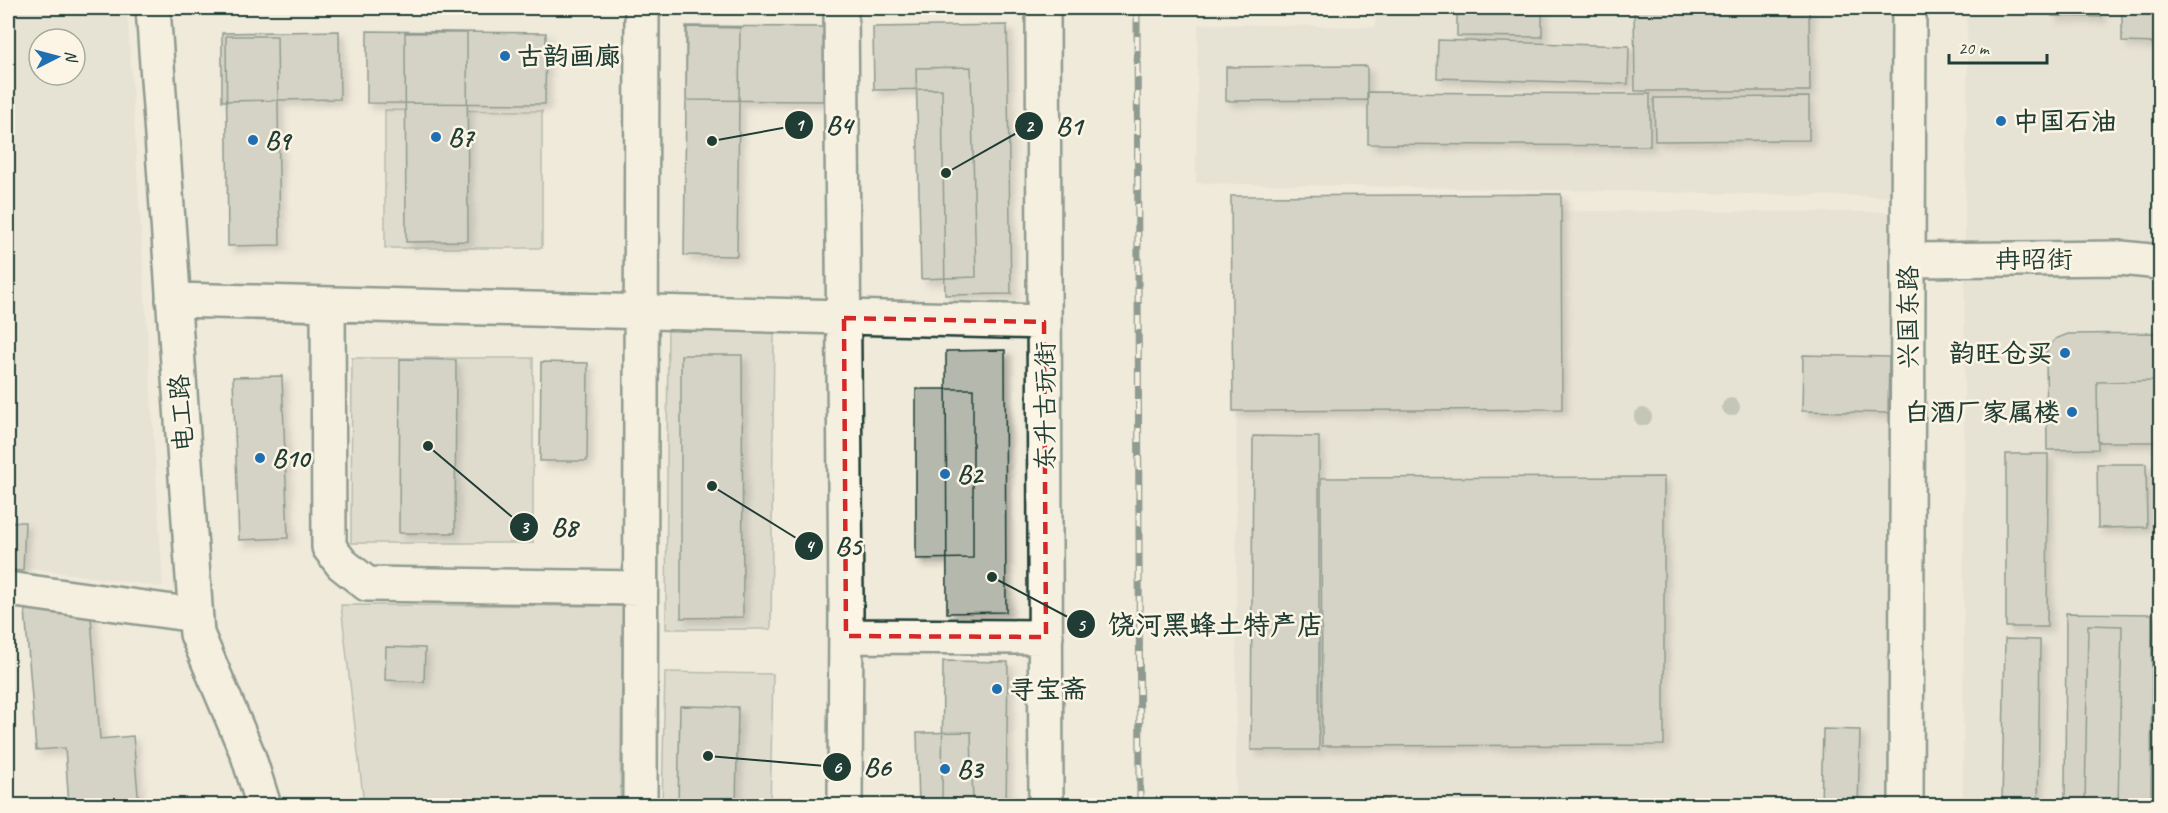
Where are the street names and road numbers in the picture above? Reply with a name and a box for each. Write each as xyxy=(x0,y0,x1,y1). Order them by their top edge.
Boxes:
street label: 冉昭街 xyxy=(1995,243,2073,276)
street label: 兴国东路 xyxy=(1892,265,1925,369)
street label: 东升古玩街 xyxy=(1029,341,1062,471)
street label: 电工路 xyxy=(162,373,201,453)

